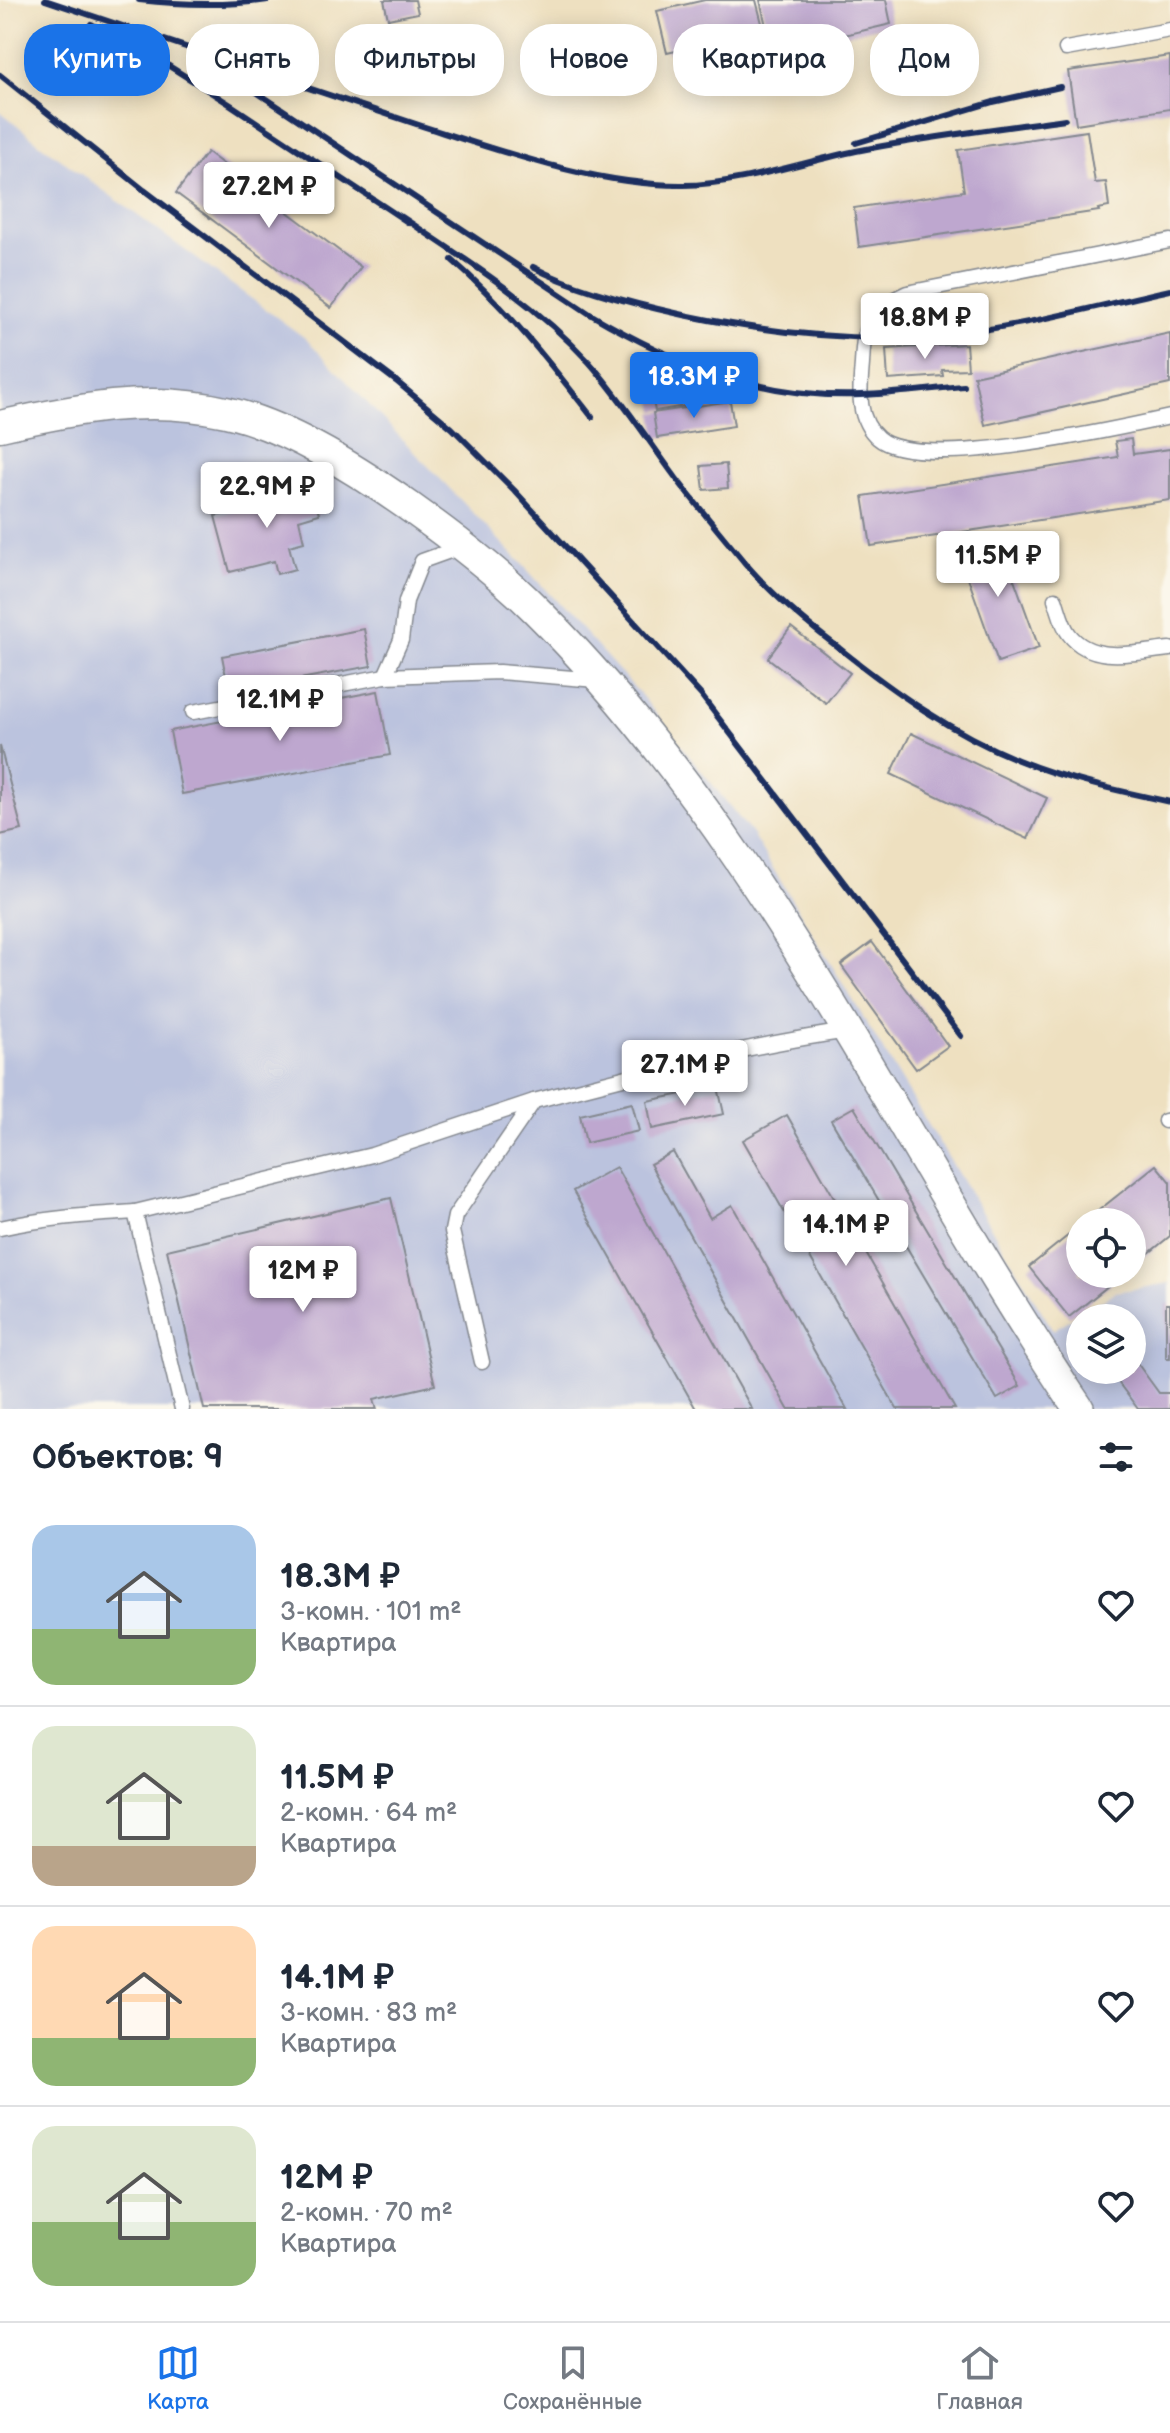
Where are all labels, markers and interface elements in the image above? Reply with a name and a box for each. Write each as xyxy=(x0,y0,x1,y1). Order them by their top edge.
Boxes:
chip: Купить xyxy=(24,24,170,96)
chip: Снять xyxy=(186,24,319,96)
chip: Фильтры xyxy=(335,24,504,96)
chip: Новое xyxy=(520,24,657,96)
chip: Квартира xyxy=(673,24,854,96)
chip: Дом xyxy=(870,24,979,96)
pin: 27.2M ₽ xyxy=(195,162,343,230)
text: 27.2M ₽ xyxy=(221,172,317,203)
pin: 18.8M ₽ xyxy=(851,293,999,361)
text: 18.8M ₽ xyxy=(879,303,971,334)
pin: 18.3M ₽ xyxy=(620,352,768,420)
text: 18.3M ₽ xyxy=(648,362,740,393)
pin: 22.9M ₽ xyxy=(193,462,341,530)
text: 22.9M ₽ xyxy=(219,472,315,503)
pin: 11.5M ₽ xyxy=(924,531,1072,599)
text: 11.5M ₽ xyxy=(954,541,1042,572)
pin: 12.1M ₽ xyxy=(206,675,354,743)
text: 12.1M ₽ xyxy=(236,685,324,716)
pin: 27.1M ₽ xyxy=(611,1040,759,1108)
text: 27.1M ₽ xyxy=(640,1050,730,1081)
pin: 14.1M ₽ xyxy=(772,1200,920,1268)
map controls xyxy=(1066,1208,1146,1384)
button: locate xyxy=(1066,1208,1146,1288)
text: 14.1M ₽ xyxy=(802,1210,890,1241)
pin: 12M ₽ xyxy=(247,1246,359,1314)
text: 12M ₽ xyxy=(267,1256,339,1287)
button: layers xyxy=(1066,1304,1146,1384)
icon: filters xyxy=(1094,1435,1138,1479)
text: Объектов: 9 xyxy=(32,1437,223,1478)
text: 18.3M ₽ xyxy=(280,1556,400,1597)
icon: home xyxy=(96,1557,192,1653)
icon: heart xyxy=(1094,1583,1138,1627)
text: 3-комн. · 101 m² xyxy=(280,1597,462,1628)
text: Квартира xyxy=(280,1628,397,1659)
text: 11.5M ₽ xyxy=(280,1757,394,1798)
icon: home xyxy=(96,1758,192,1854)
icon: heart xyxy=(1094,1784,1138,1828)
text: 2-комн. · 64 m² xyxy=(280,1798,457,1829)
text: Квартира xyxy=(280,1829,397,1860)
text: 14.1M ₽ xyxy=(280,1957,394,1998)
icon: home xyxy=(96,1958,192,2054)
icon: heart xyxy=(1094,1984,1138,2028)
text: 3-комн. · 83 m² xyxy=(280,1998,457,2029)
text: Квартира xyxy=(280,2029,397,2060)
text: 12M ₽ xyxy=(280,2157,373,2198)
icon: home xyxy=(96,2158,192,2254)
icon: heart xyxy=(1094,2184,1138,2228)
text: 2-комн. · 70 m² xyxy=(280,2198,453,2229)
text: Квартира xyxy=(280,2229,397,2260)
tab: Карта xyxy=(147,2341,209,2416)
tab: Сохранённые xyxy=(503,2341,642,2416)
tab: Главная xyxy=(936,2341,1023,2416)

